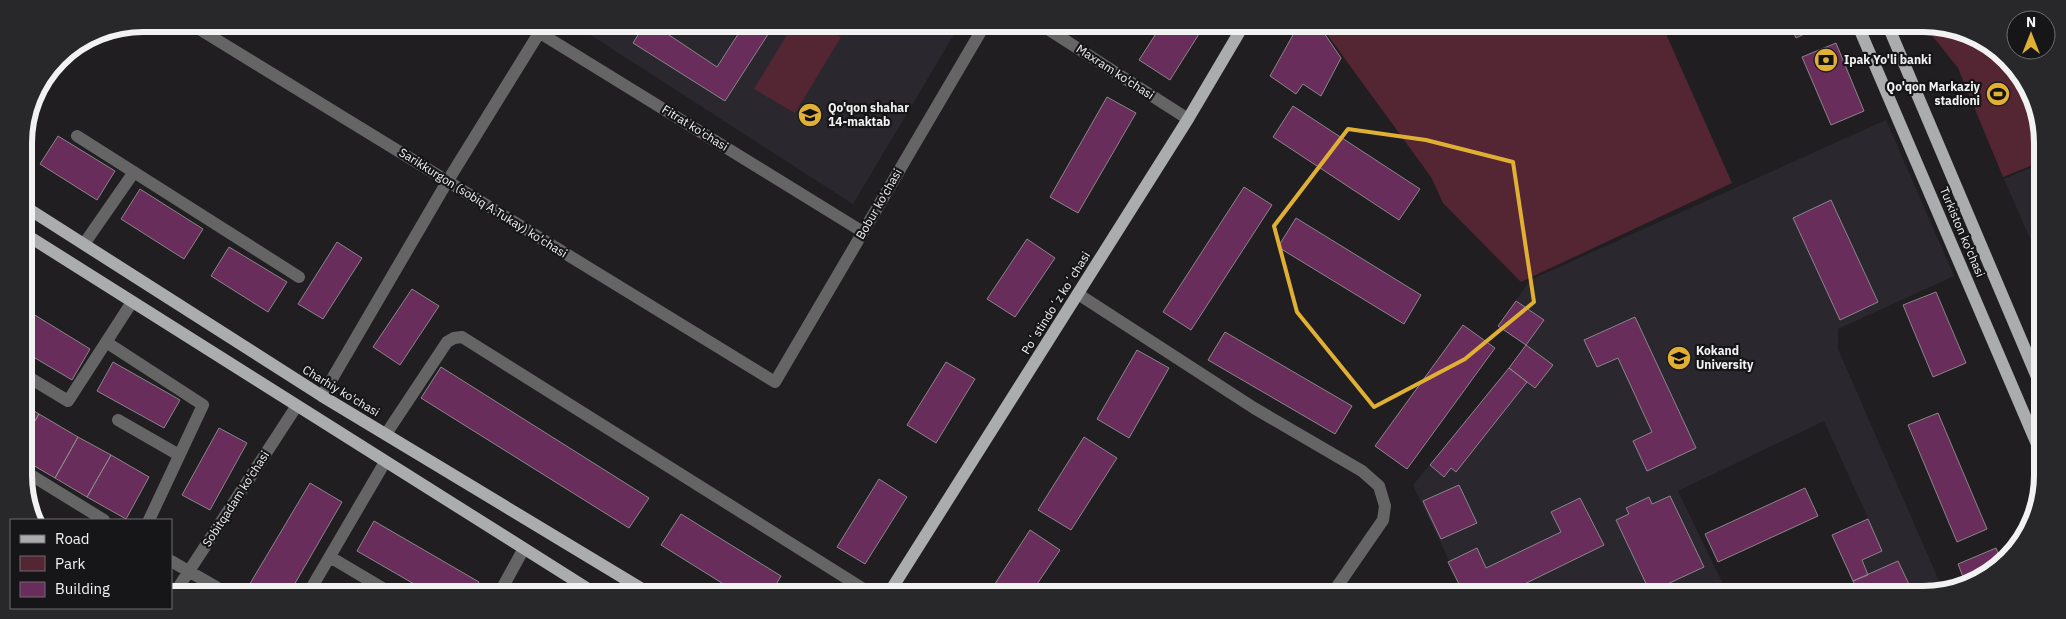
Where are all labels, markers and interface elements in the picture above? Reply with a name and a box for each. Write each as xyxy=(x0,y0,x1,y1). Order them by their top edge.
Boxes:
north arrow xyxy=(2006,10,2056,60)
text: N xyxy=(2026,13,2036,31)
street label: Maxram ko'chasi xyxy=(1074,41,1157,102)
bank icon: Ipak Yo'li banki xyxy=(1813,47,1839,73)
place label: Ipak Yo'li banki xyxy=(1844,52,1931,67)
place label: Qo'qon Markaziy stadioni xyxy=(1887,79,1981,108)
sports icon: Qo'qon Markaziy stadioni xyxy=(1985,81,2011,107)
place label: Qo'qon shahar 14-maktab xyxy=(828,100,909,129)
street label: Fitrat ko'chasi xyxy=(659,101,731,154)
school or university icon: Qo'qon shahar 14-maktab xyxy=(797,102,823,128)
street label: Sarikkurgon (sobiq A.Tukay) ko'chasi xyxy=(396,144,570,261)
street label: Bobur ko'chasi xyxy=(852,166,905,242)
street label: Turkiston ko'chasi xyxy=(1937,184,1988,279)
street label: Poʻstindoʻz koʻchasi xyxy=(1018,249,1093,357)
place label: Kokand University xyxy=(1696,343,1754,372)
school or university icon: Kokand University xyxy=(1666,345,1692,371)
street label: Charhiy ko'chasi xyxy=(300,362,382,419)
street label: Sobitqadam ko'chasi xyxy=(199,448,272,549)
legend xyxy=(10,519,172,609)
text: Road xyxy=(55,529,90,548)
text: Park xyxy=(55,554,85,573)
text: Building xyxy=(55,579,110,598)

